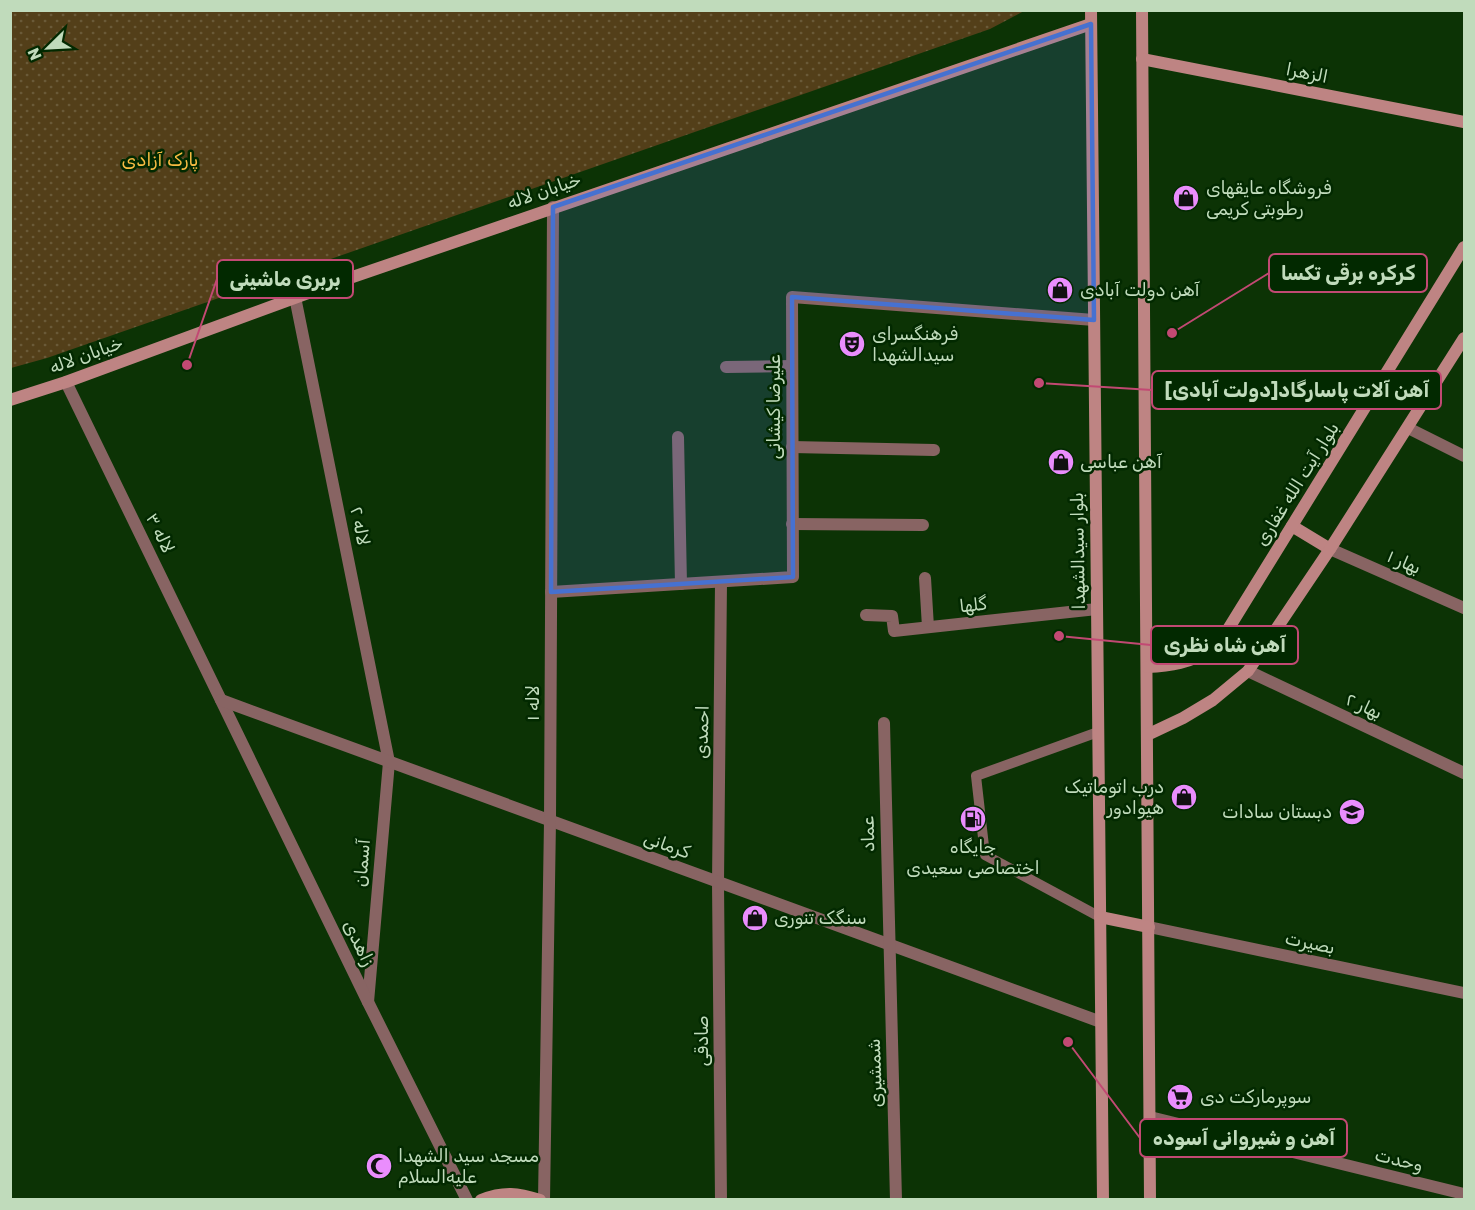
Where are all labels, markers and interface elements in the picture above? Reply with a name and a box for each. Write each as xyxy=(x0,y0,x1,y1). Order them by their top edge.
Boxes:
north arrow xyxy=(18,18,78,78)
text: N xyxy=(24,45,46,63)
street label: الزهرا xyxy=(1284,58,1330,88)
park label: پارک آزادی xyxy=(122,149,198,172)
street label: خیابان لاله xyxy=(504,168,584,214)
place label: فروشگاه عایقهای رطوبتی کریمی xyxy=(1206,177,1331,220)
shop icon: فروشگاه عایقهای رطوبتی کریمی xyxy=(1171,183,1201,213)
callout: کرکره برقی تکسا xyxy=(1269,254,1427,292)
callout: بربری ماشینی xyxy=(217,260,353,298)
text: کرکره برقی تکسا xyxy=(1281,261,1415,285)
text: بربری ماشینی xyxy=(229,267,341,291)
shop icon: آهن دولت آبادی xyxy=(1045,275,1075,305)
place label: آهن دولت آبادی xyxy=(1080,279,1201,301)
place label: فرهنگسرای سیدالشهدا xyxy=(872,323,958,366)
theatre icon: فرهنگسرای سیدالشهدا xyxy=(837,329,867,359)
street label: خیابان لاله xyxy=(46,332,126,378)
street label: علیرضا کیشانی xyxy=(763,354,785,460)
callout: آهن آلات پاسارگاد[دولت آبادی] xyxy=(1152,371,1441,409)
text: آهن آلات پاسارگاد[دولت آبادی] xyxy=(1165,378,1429,404)
street label: بلوار آیت الله غفاری xyxy=(1250,418,1344,550)
shop icon: آهن عباسی xyxy=(1046,447,1076,477)
place label: آهن عباسی xyxy=(1080,451,1163,473)
street label: بلوار سیدالشهدا xyxy=(1066,492,1090,610)
street label: لاله ۲ xyxy=(345,505,375,547)
street label: لاله ۳ xyxy=(141,509,179,557)
street label: بهار ۱ xyxy=(1384,545,1424,579)
street label: گلها xyxy=(958,593,988,617)
callout: آهن شاه نظری xyxy=(1151,626,1298,664)
text: آهن شاه نظری xyxy=(1164,633,1286,657)
street label: لاله ۱ xyxy=(522,685,544,721)
street label: بهار ۲ xyxy=(1342,688,1386,724)
street label: احمدی xyxy=(691,705,713,759)
place label: درب اتوماتیک هیوادور xyxy=(1064,776,1164,819)
shop icon: درب اتوماتیک هیوادور xyxy=(1169,782,1199,812)
school or university icon: دبستان سادات xyxy=(1337,797,1367,827)
place label: دبستان سادات xyxy=(1222,801,1332,823)
fuel station icon: جایگاه اختصاصی سعیدی xyxy=(958,804,988,834)
street label: عماد xyxy=(857,816,879,852)
street label: کرمانی xyxy=(641,827,693,863)
place label: جایگاه اختصاصی سعیدی xyxy=(906,836,1040,879)
street label: آسمان xyxy=(349,837,375,888)
shop icon: سنگک تنوری xyxy=(740,903,770,933)
place label: سنگک تنوری xyxy=(774,907,867,929)
street label: زاهدی xyxy=(338,916,380,970)
street label: بصیرت xyxy=(1283,927,1337,959)
street label: صادقی xyxy=(691,1015,713,1067)
street label: شمشیری xyxy=(863,1038,887,1108)
supermarket icon: سوپرمارکت دی xyxy=(1165,1082,1195,1112)
place label: سوپرمارکت دی xyxy=(1200,1086,1312,1109)
callout: آهن و شیروانی آسوده xyxy=(1140,1119,1347,1157)
text: آهن و شیروانی آسوده xyxy=(1153,1126,1335,1150)
street label: وحدت xyxy=(1373,1143,1425,1177)
place label: مسجد سید الشهدا علیه‌السلام xyxy=(398,1145,539,1188)
mosque icon: مسجد سید الشهدا علیه‌السلام xyxy=(364,1151,394,1181)

